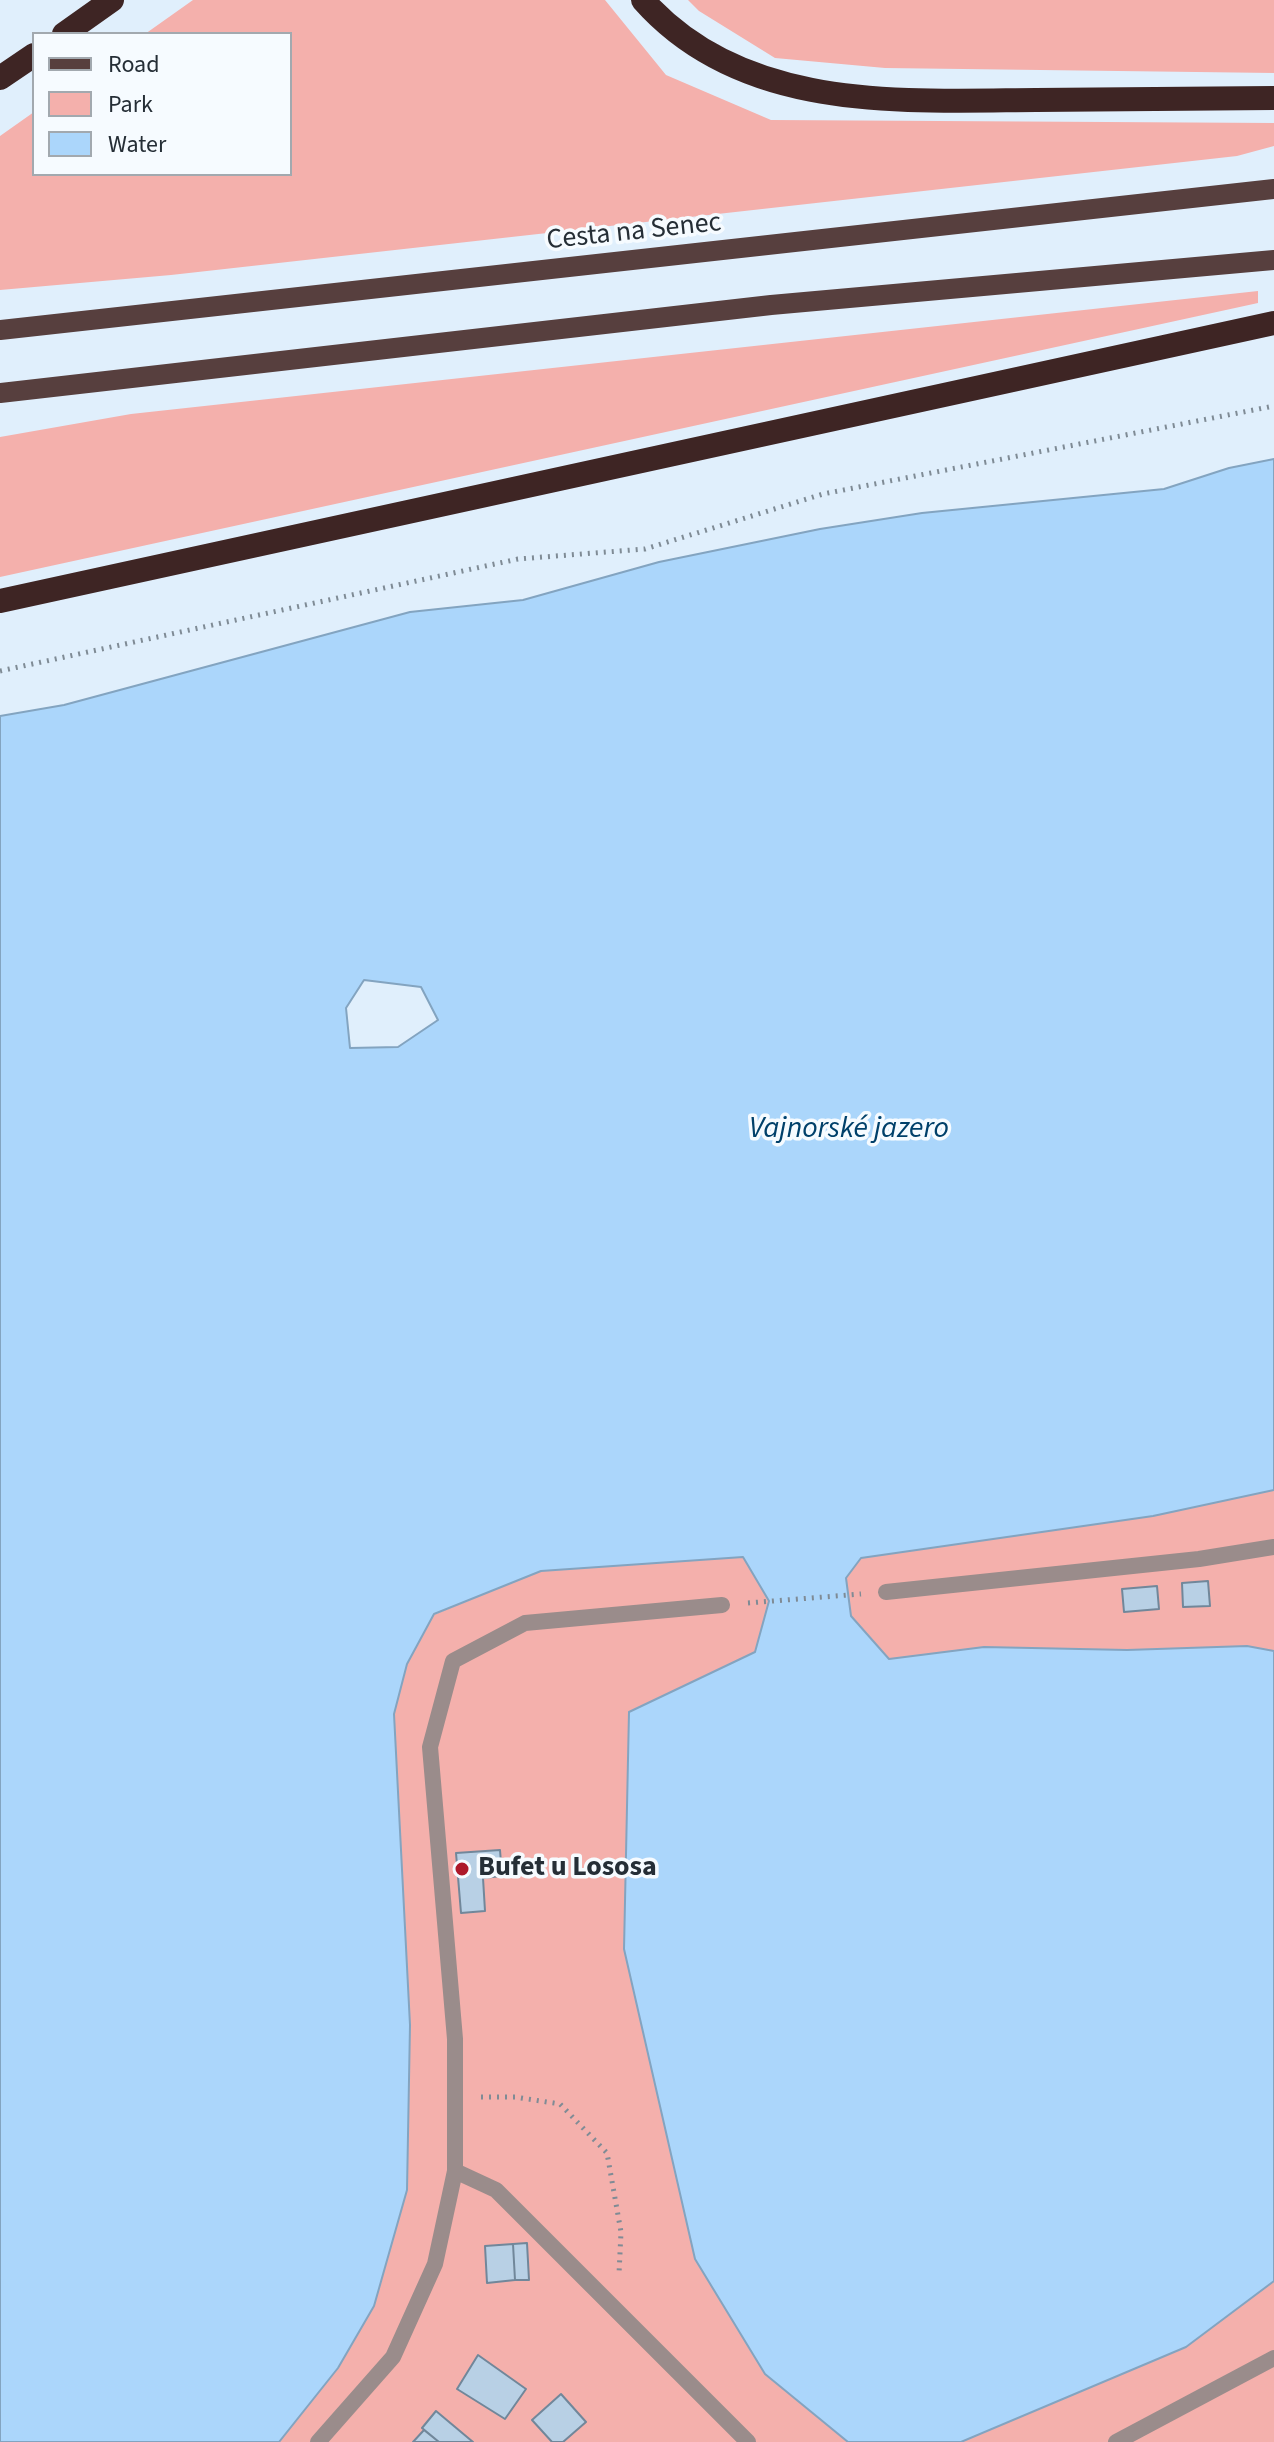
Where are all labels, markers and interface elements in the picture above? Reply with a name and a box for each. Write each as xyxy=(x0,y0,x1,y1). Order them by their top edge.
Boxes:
legend xyxy=(32,32,292,176)
text: Road xyxy=(108,47,160,82)
text: Park xyxy=(108,87,153,122)
text: Water xyxy=(108,127,166,162)
street label: Cesta na Senec xyxy=(545,207,723,259)
water label: Vajnorské jazero xyxy=(749,1112,949,1148)
place label: Bufet u Lososa xyxy=(478,1852,657,1886)
marker: Bufet u Lososa xyxy=(453,1860,471,1878)

